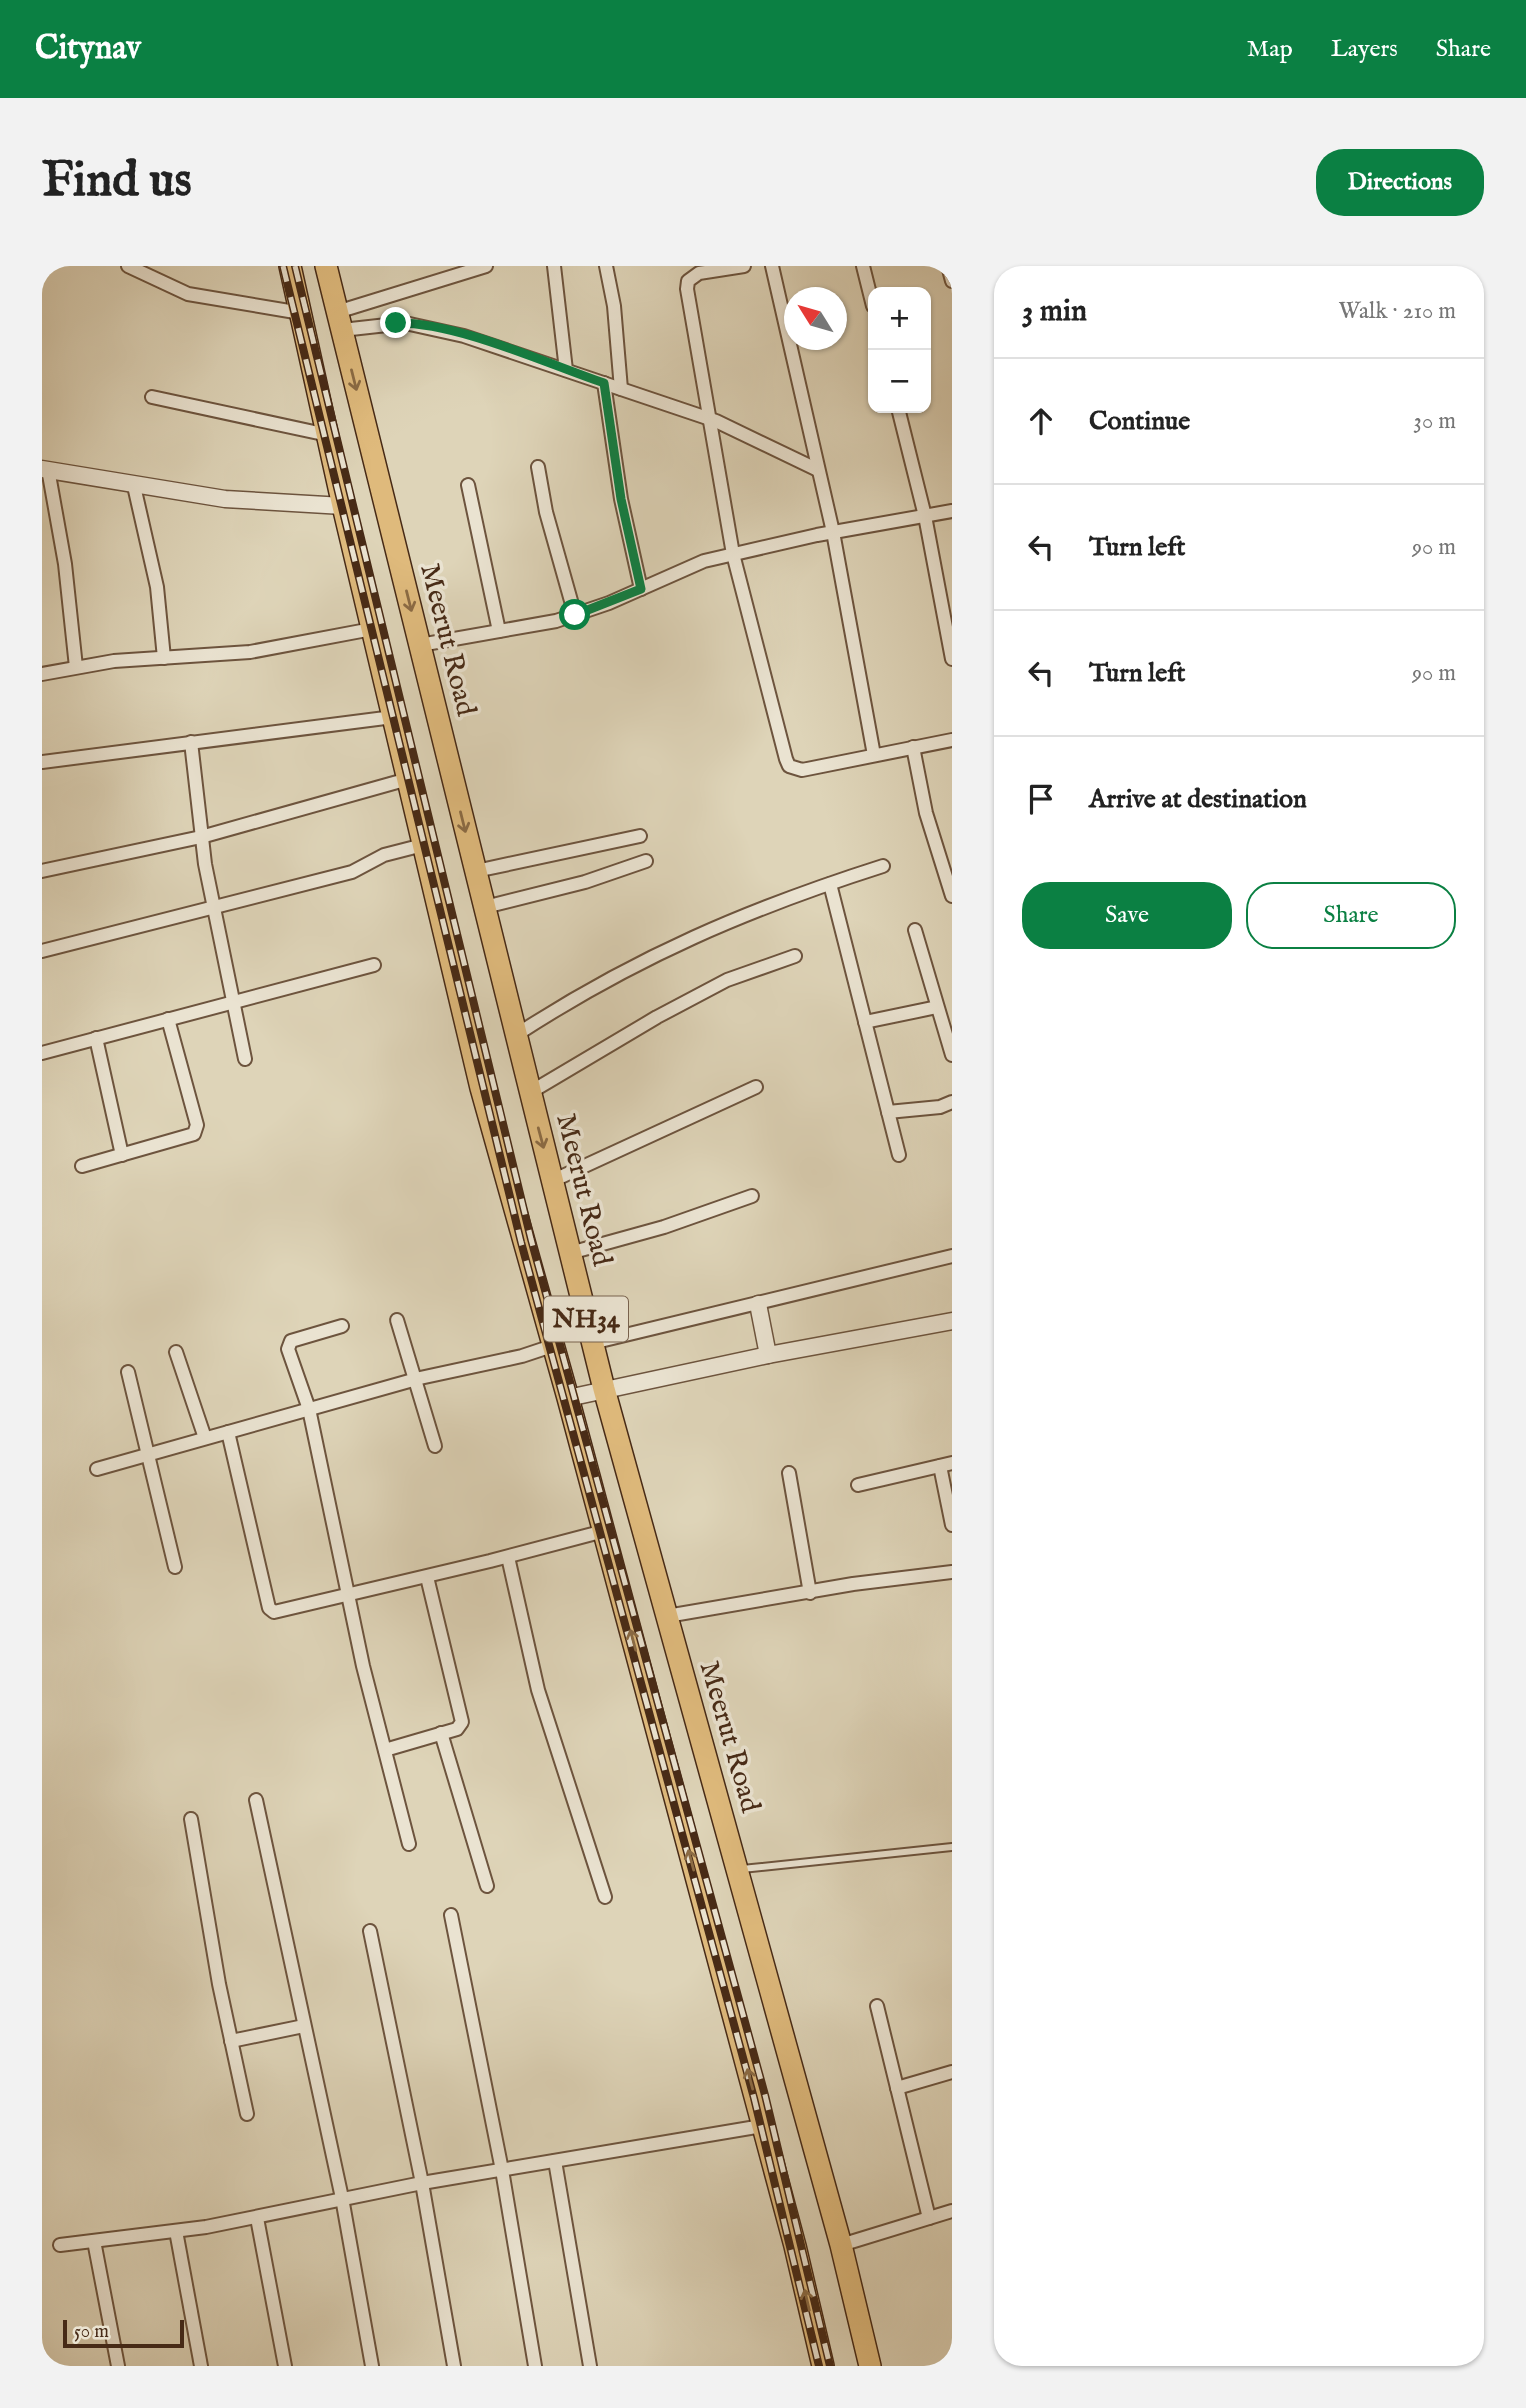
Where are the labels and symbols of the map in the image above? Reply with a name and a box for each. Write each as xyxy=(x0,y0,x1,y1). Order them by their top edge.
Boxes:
north arrow xyxy=(784,287,847,350)
route end xyxy=(380,307,411,338)
one-way arrow xyxy=(348,368,361,391)
street label: Meerut Road xyxy=(411,560,483,720)
one-way arrow xyxy=(403,589,416,612)
route start xyxy=(559,599,590,630)
one-way arrow xyxy=(457,810,470,832)
street label: Meerut Road xyxy=(547,1110,619,1270)
one-way arrow xyxy=(535,1126,548,1149)
road number: NH34 xyxy=(544,1296,628,1342)
one-way arrow xyxy=(626,1629,639,1652)
street label: Meerut Road xyxy=(691,1657,767,1817)
one-way arrow xyxy=(684,1849,697,1871)
one-way arrow xyxy=(743,2069,756,2091)
one-way arrow xyxy=(800,2289,813,2312)
scale bar xyxy=(63,2317,184,2349)

